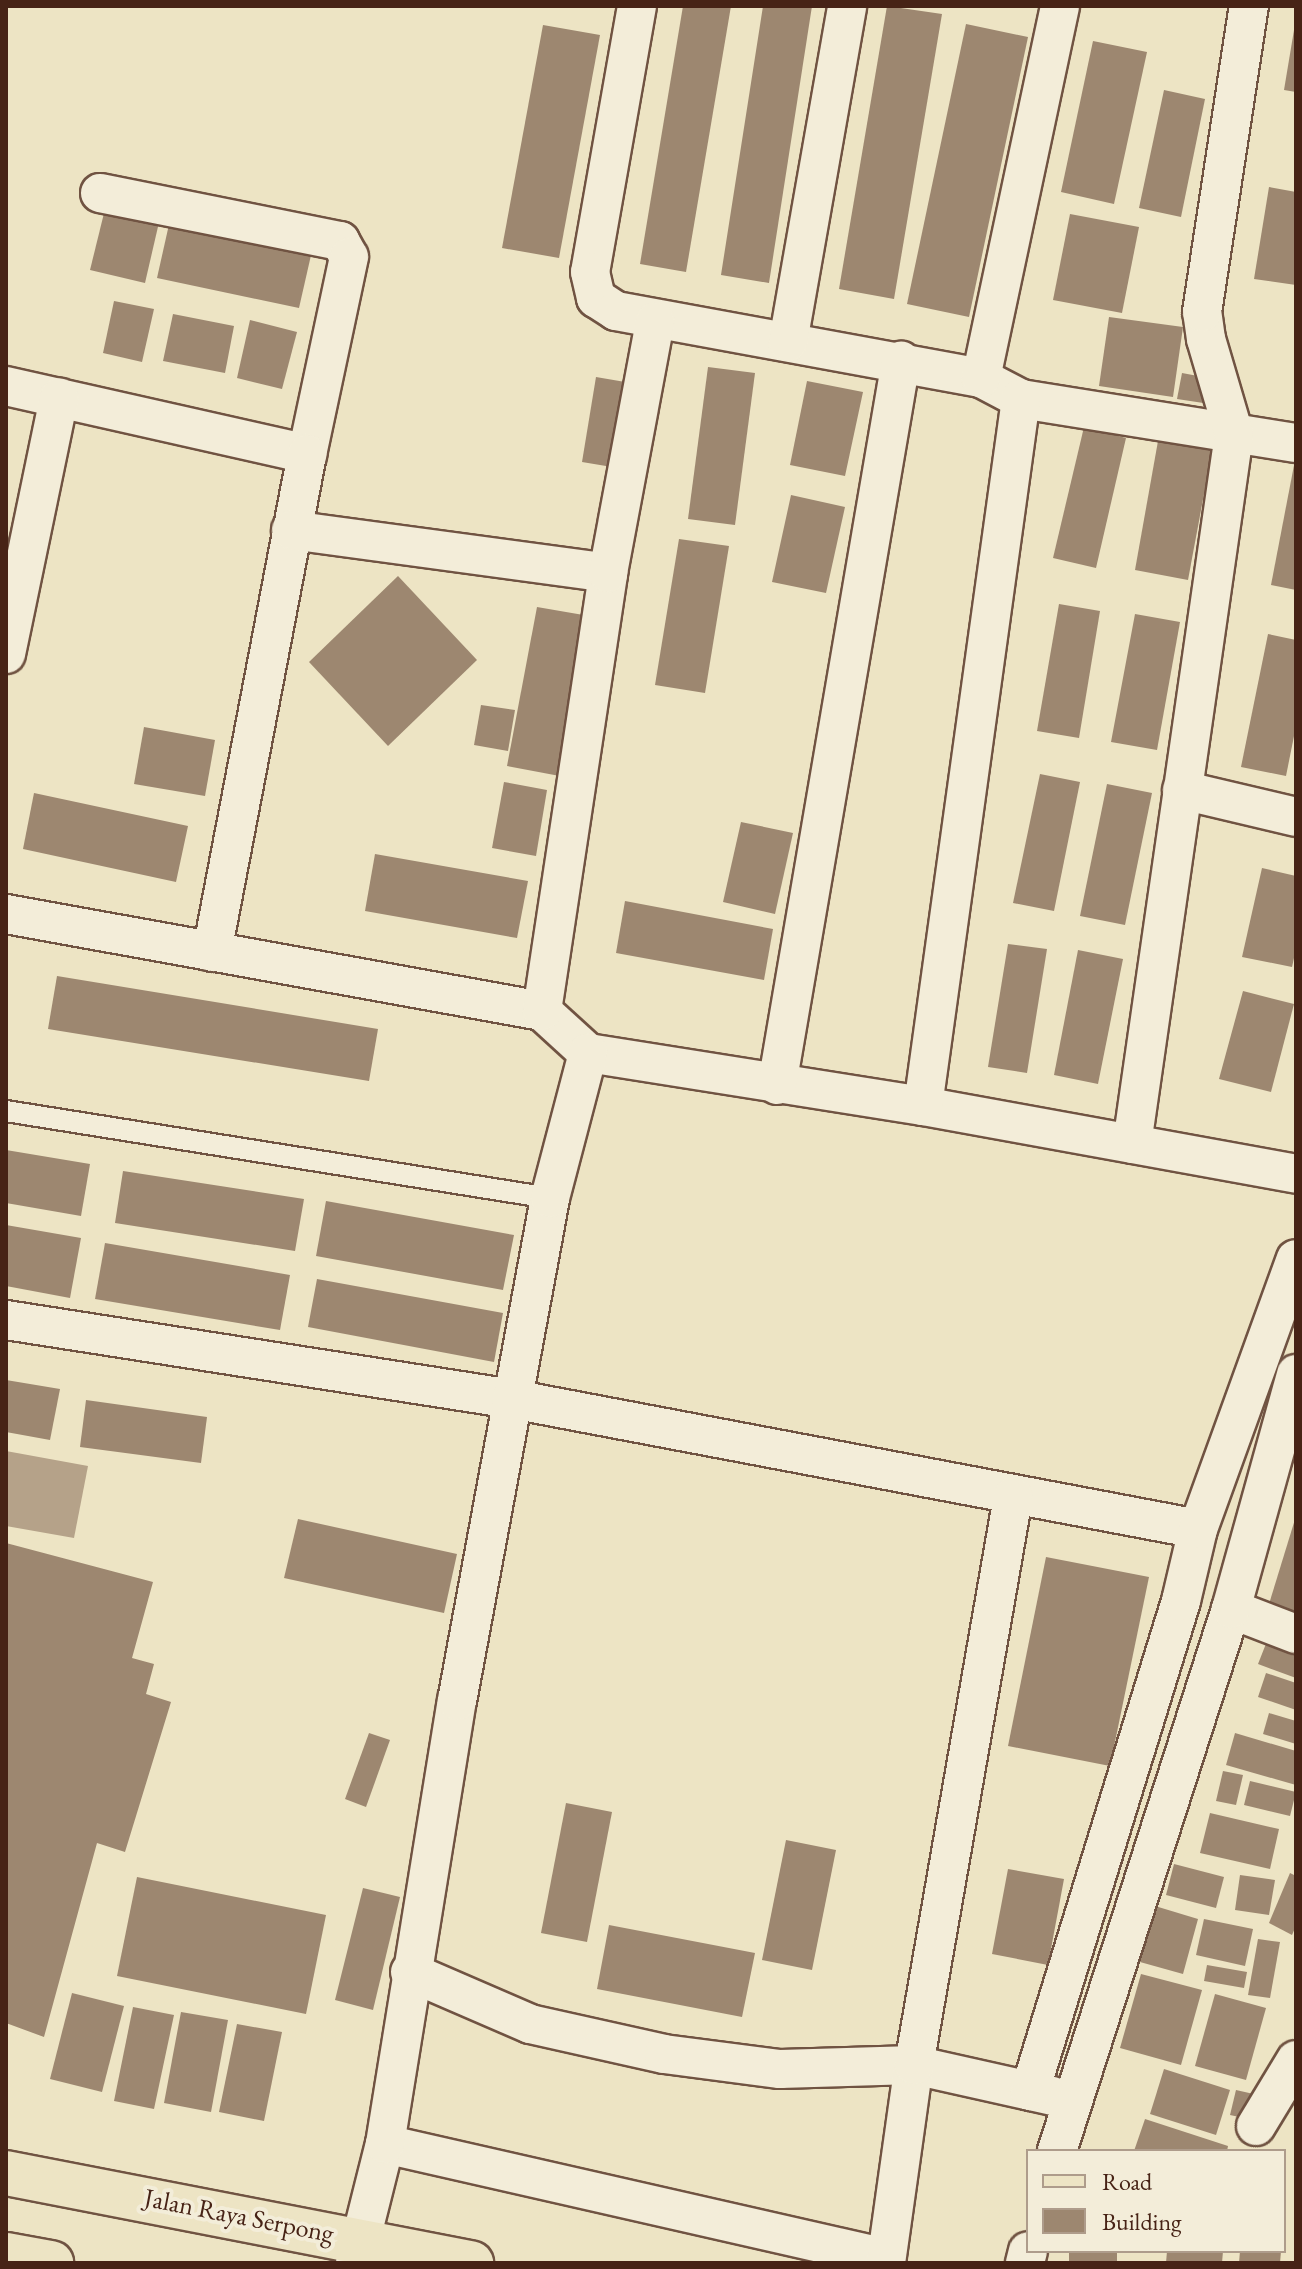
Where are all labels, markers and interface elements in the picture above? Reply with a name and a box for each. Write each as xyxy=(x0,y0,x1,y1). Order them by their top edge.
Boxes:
legend xyxy=(1026,2149,1286,2253)
text: Road xyxy=(1102,2166,1152,2197)
street label: Jalan Raya Serpong xyxy=(142,2182,336,2250)
text: Building xyxy=(1102,2206,1182,2237)

